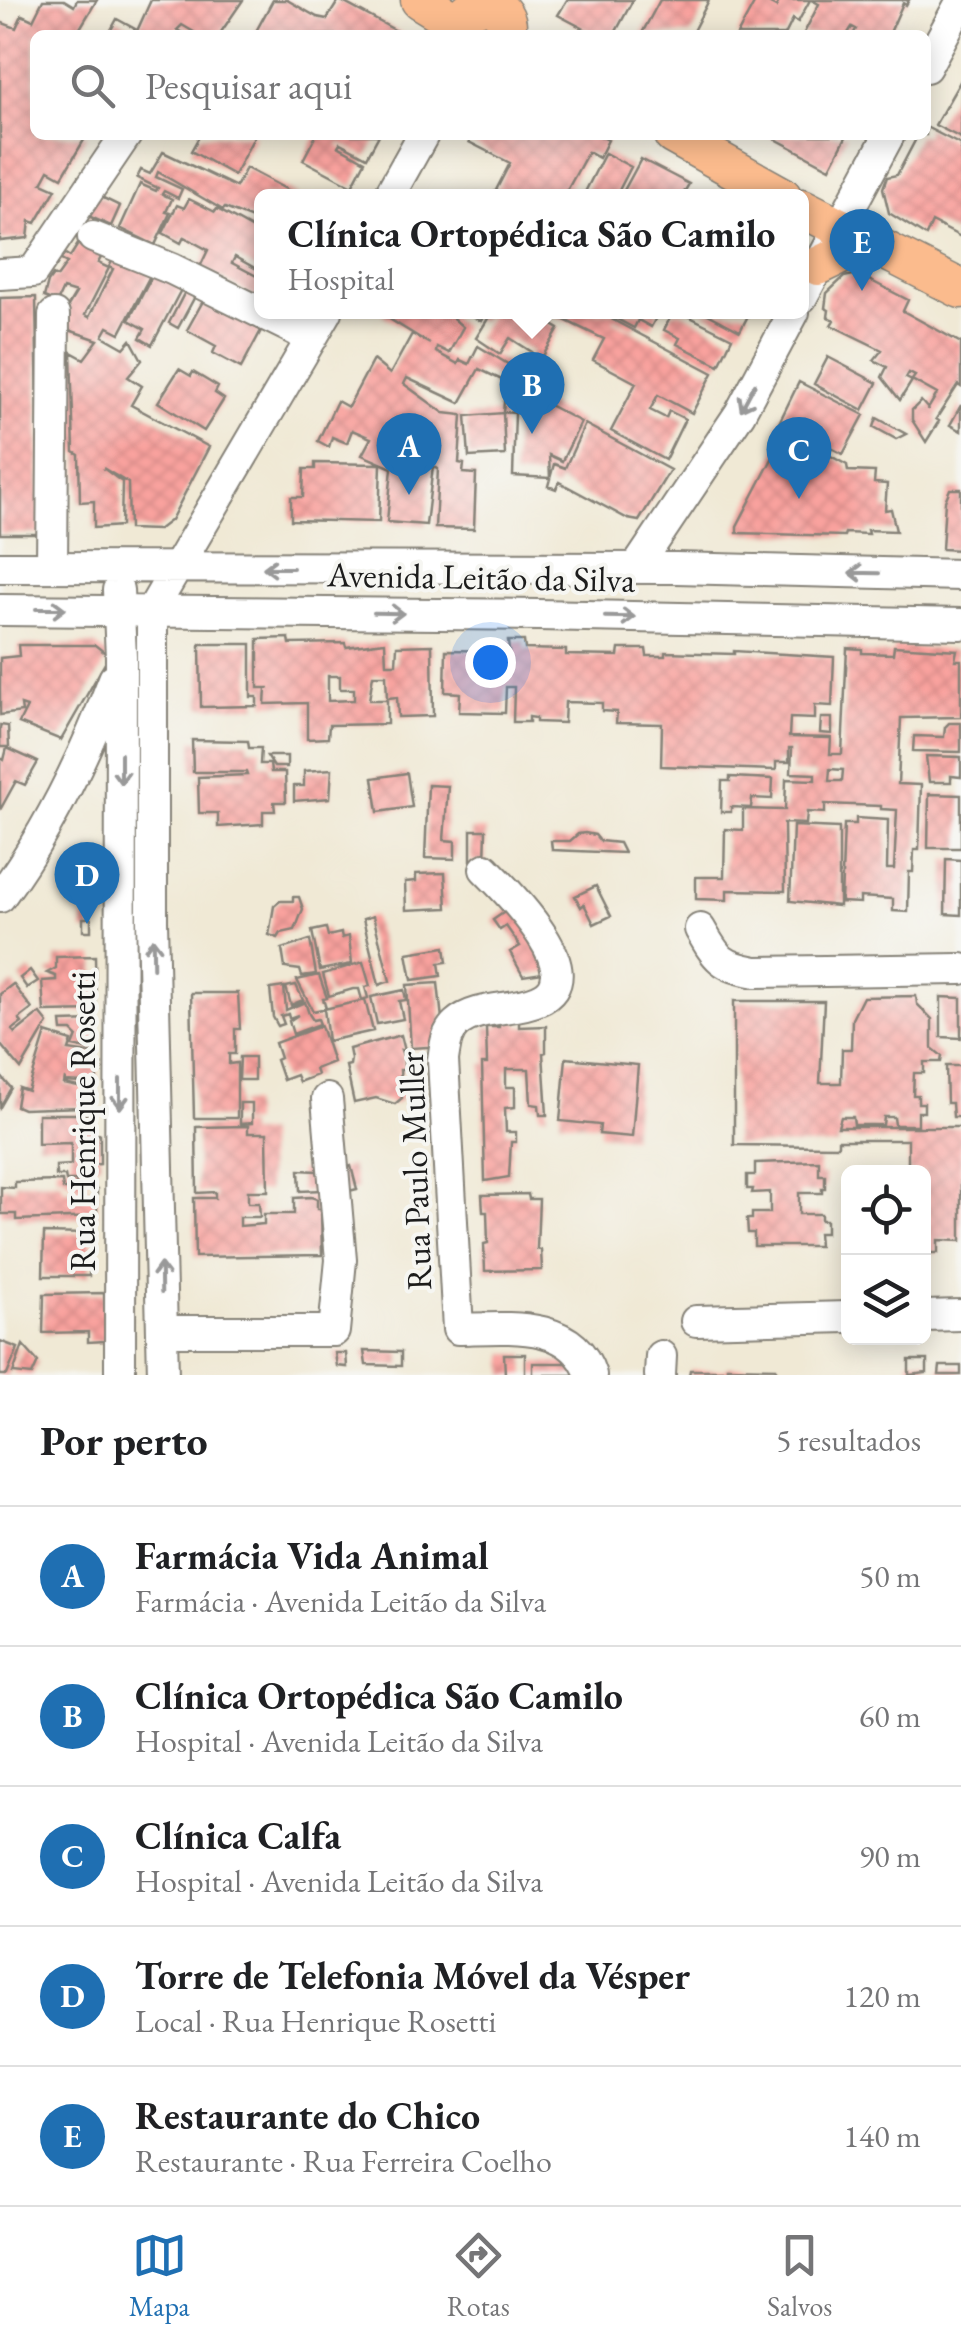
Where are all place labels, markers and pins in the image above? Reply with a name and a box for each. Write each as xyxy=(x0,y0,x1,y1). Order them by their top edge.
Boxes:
pin: E xyxy=(830,208,894,291)
pin: B xyxy=(500,352,564,434)
pin: A xyxy=(376,412,442,495)
pin: C xyxy=(766,416,832,499)
pin: D xyxy=(54,842,120,924)

